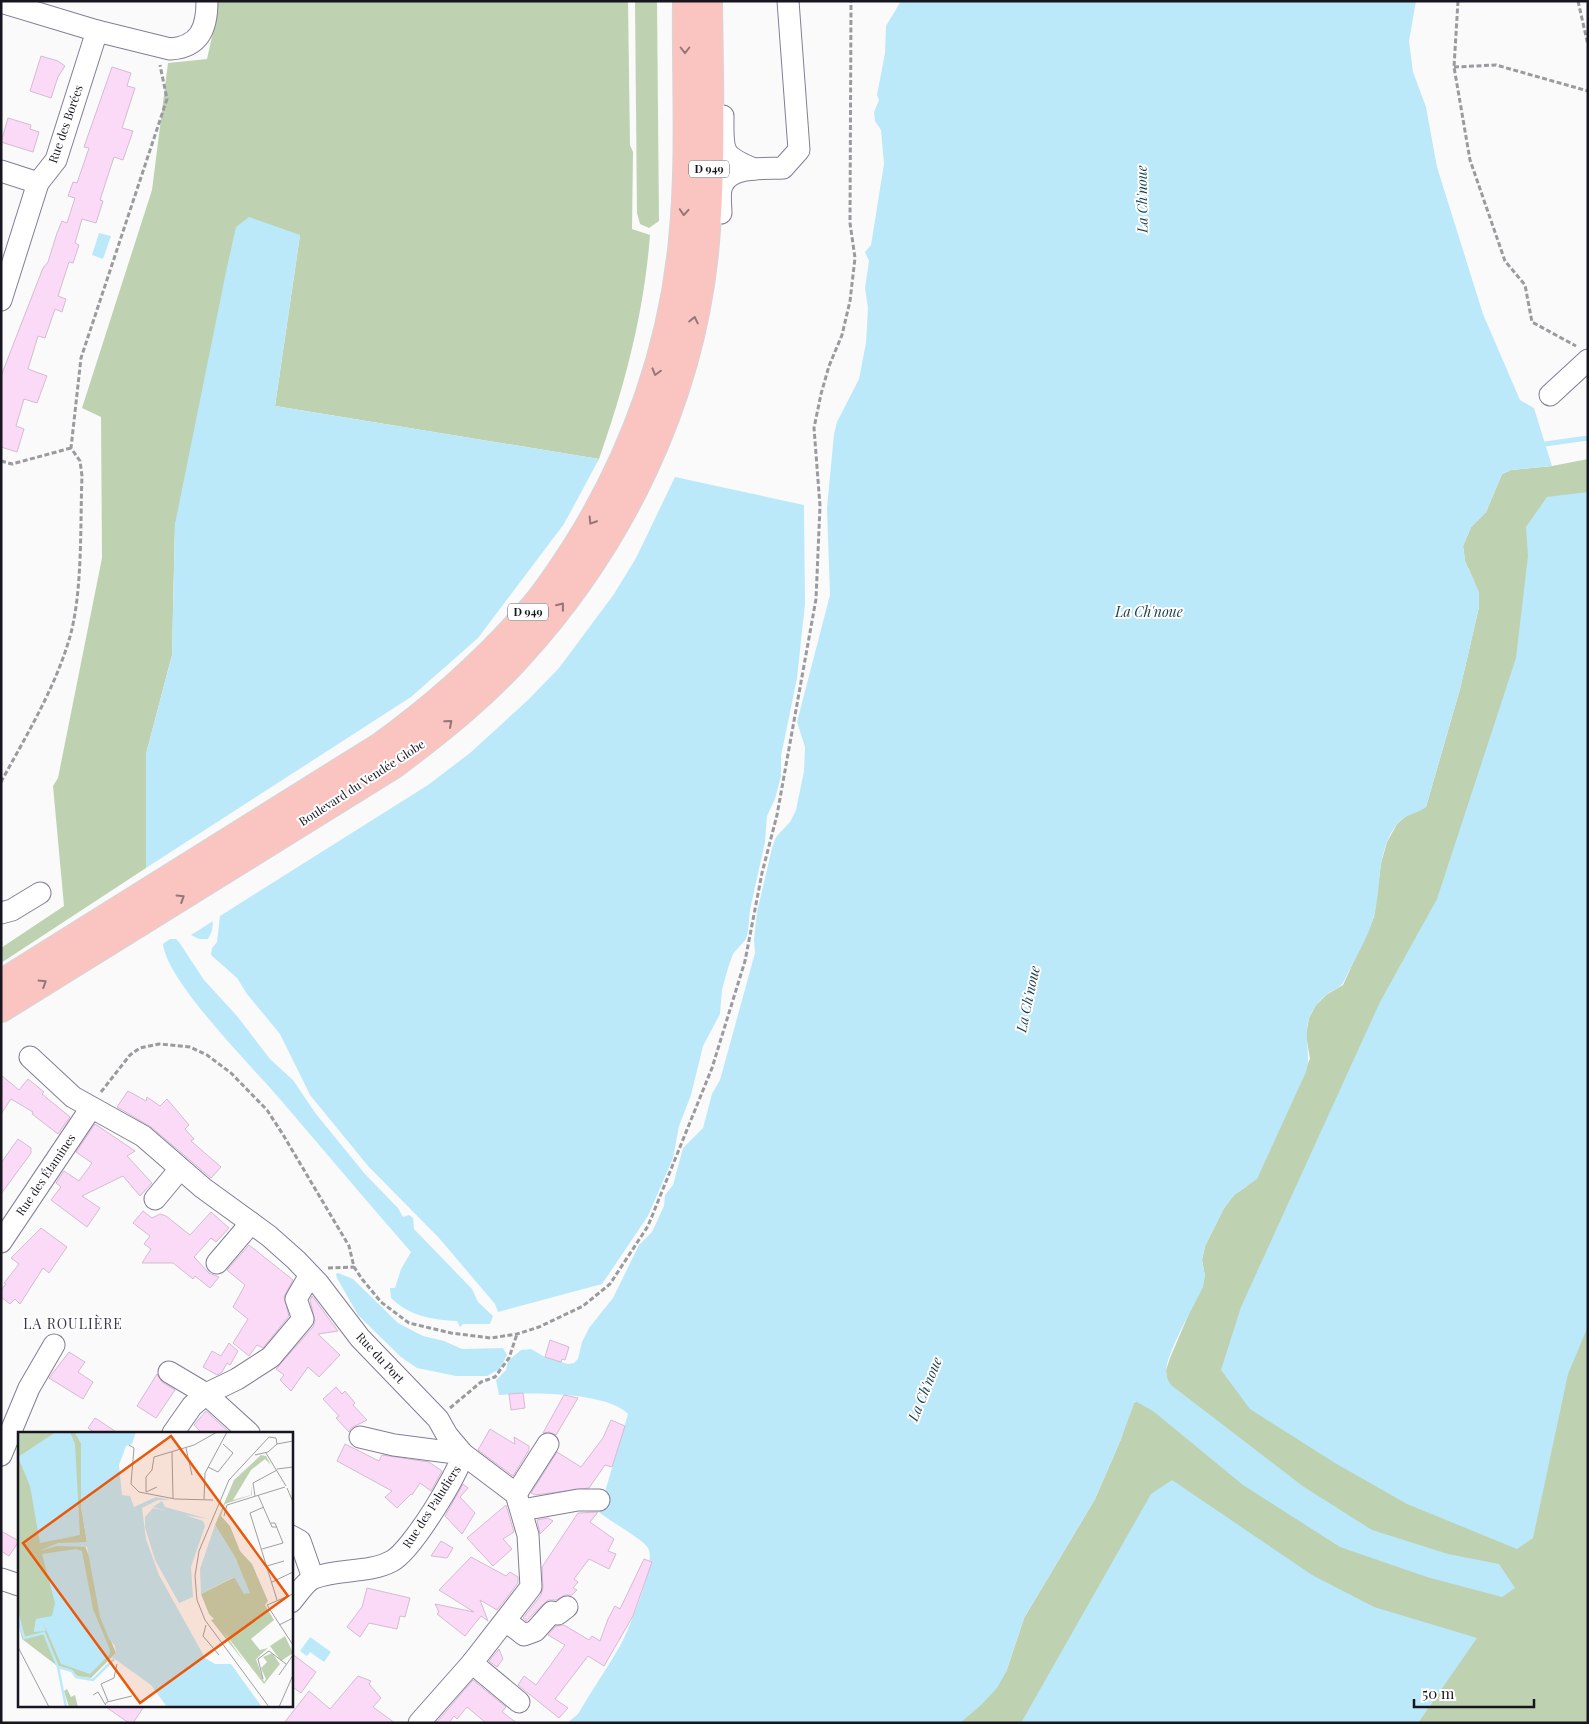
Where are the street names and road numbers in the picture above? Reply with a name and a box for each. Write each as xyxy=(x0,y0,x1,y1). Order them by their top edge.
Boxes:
street label: Rue des Borées xyxy=(44,82,86,165)
road number: D 949 xyxy=(689,160,729,178)
road number: D 949 xyxy=(508,604,548,620)
street label: Boulevard du Vendée Globe xyxy=(295,735,427,829)
street label: Rue des Étamines xyxy=(12,1130,79,1219)
street label: Rue du Port xyxy=(353,1329,409,1387)
street label: Rue des Paludiers xyxy=(398,1462,464,1551)

